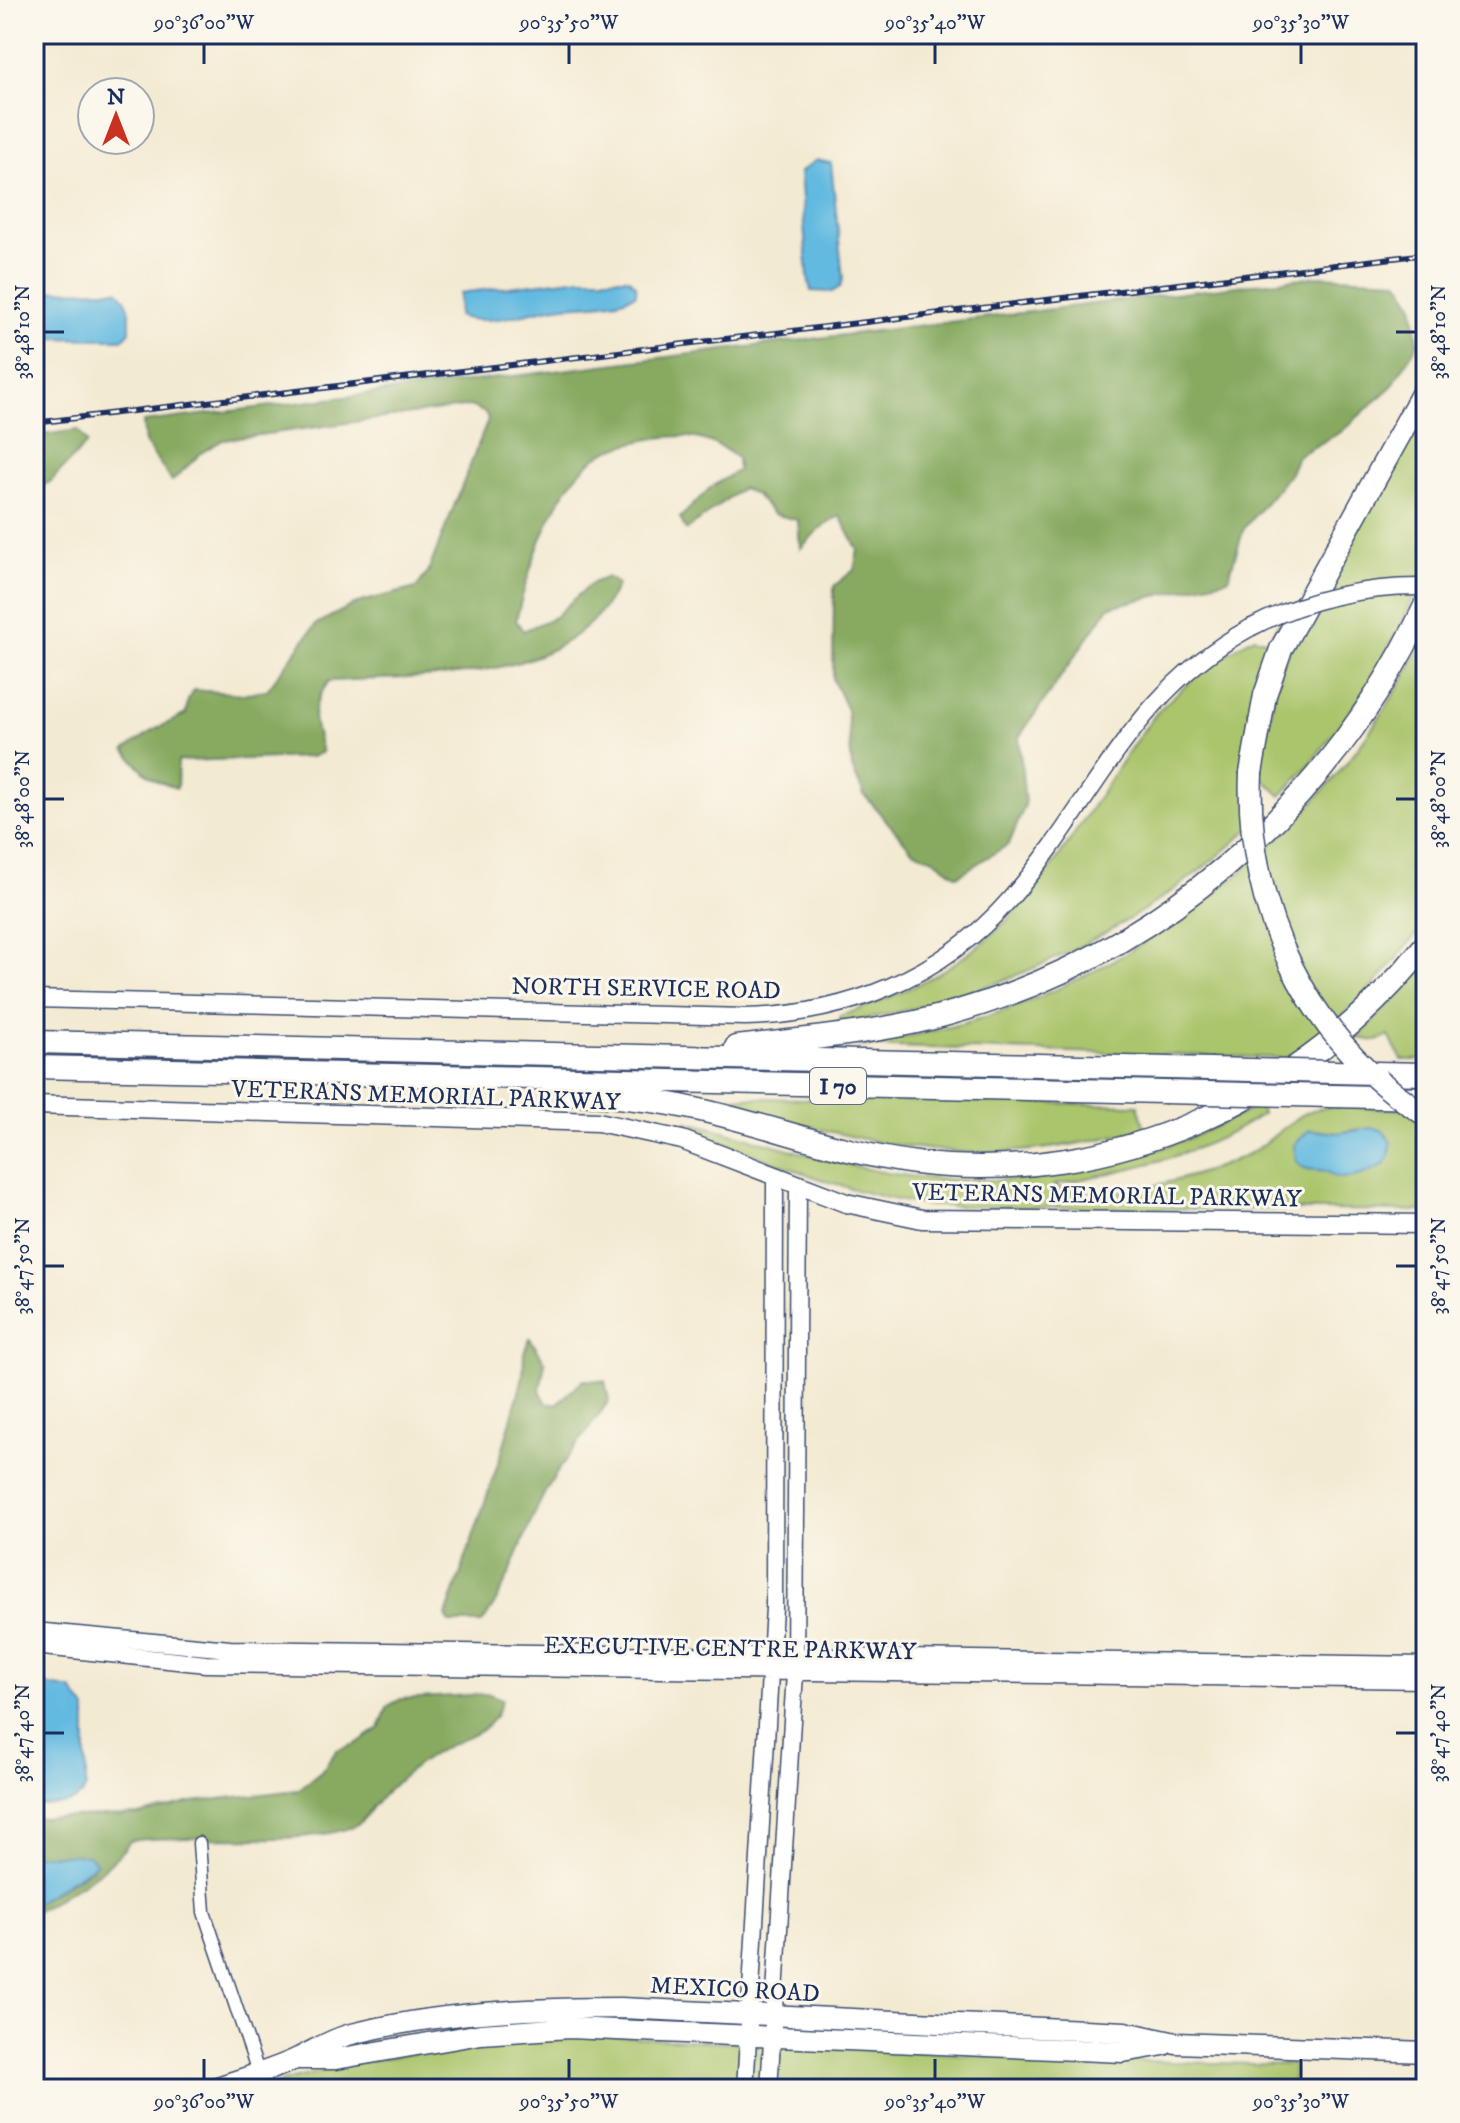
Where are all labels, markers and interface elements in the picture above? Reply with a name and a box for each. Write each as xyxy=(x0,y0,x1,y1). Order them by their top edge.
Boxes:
text: 90°36'00"W xyxy=(153,11,255,36)
text: 90°35'50"W xyxy=(519,11,619,36)
text: 90°35'40"W xyxy=(884,11,986,36)
text: 90°35'30"W xyxy=(1252,11,1350,36)
north arrow xyxy=(76,76,156,156)
text: N xyxy=(107,84,125,111)
text: 38°48'10"N xyxy=(11,285,36,379)
text: 38°48'10"N xyxy=(1427,285,1452,379)
text: 38°48'00"N xyxy=(11,750,36,848)
text: 38°48'00"N xyxy=(1427,750,1452,848)
street label: NORTH SERVICE ROAD xyxy=(511,972,781,1006)
road number: I 70 xyxy=(810,1068,866,1104)
street label: VETERANS MEMORIAL PARKWAY xyxy=(230,1074,622,1118)
street label: VETERANS MEMORIAL PARKWAY xyxy=(911,1178,1303,1214)
text: 38°47'50"N xyxy=(11,1217,36,1315)
text: 38°47'50"N xyxy=(1427,1217,1452,1315)
street label: EXECUTIVE CENTRE PARKWAY xyxy=(543,1631,917,1667)
text: 38°47'40"N xyxy=(11,1683,36,1783)
text: 38°47'40"N xyxy=(1427,1683,1452,1783)
street label: MEXICO ROAD xyxy=(649,1971,821,2009)
text: 90°36'00"W xyxy=(153,2090,255,2115)
text: 90°35'50"W xyxy=(519,2090,619,2115)
text: 90°35'40"W xyxy=(884,2090,986,2115)
text: 90°35'30"W xyxy=(1252,2090,1350,2115)

